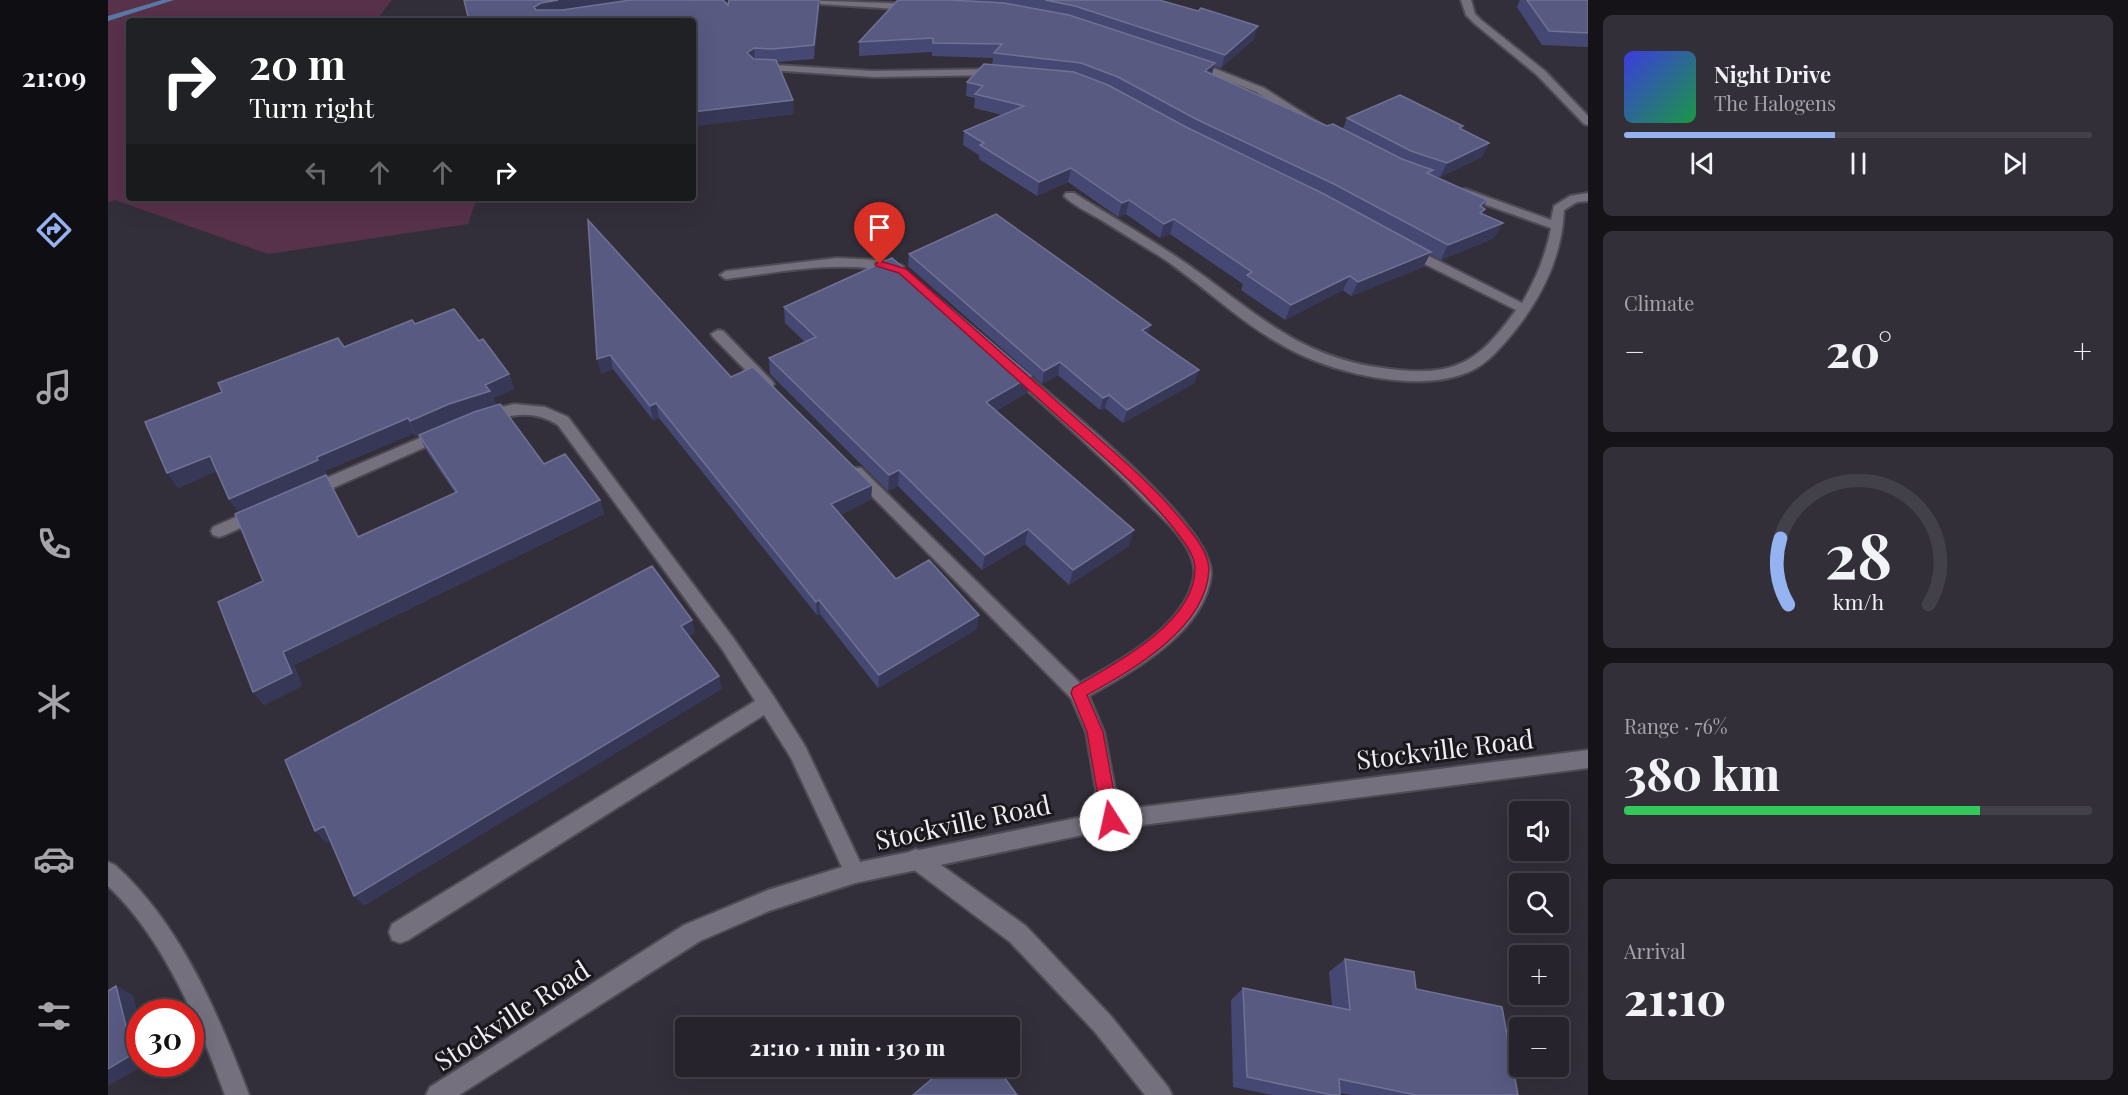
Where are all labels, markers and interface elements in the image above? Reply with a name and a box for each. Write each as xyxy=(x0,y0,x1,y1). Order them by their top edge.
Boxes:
text: 20 m xyxy=(249,35,346,91)
icon: right xyxy=(150,42,228,120)
text: 21:09 xyxy=(22,58,86,94)
text: Night Drive xyxy=(1714,59,1831,89)
text: Turn right xyxy=(249,89,374,125)
text: The Halogens xyxy=(1714,89,1836,116)
icon: previous xyxy=(1686,147,1719,180)
icon: pause xyxy=(1842,147,1875,180)
icon: next xyxy=(1998,147,2031,180)
icon: left xyxy=(300,156,333,189)
icon: ahead xyxy=(363,156,396,189)
icon: ahead xyxy=(426,156,459,189)
icon: right xyxy=(489,156,522,189)
pin xyxy=(854,202,905,264)
icon: directions xyxy=(33,209,75,251)
icon: arrive xyxy=(863,211,896,244)
text: Climate xyxy=(1624,289,1694,316)
text: 20° xyxy=(1826,319,1892,379)
text: − xyxy=(1624,328,1645,372)
text: + xyxy=(2073,328,2092,372)
icon: music xyxy=(33,366,75,408)
text: 28 xyxy=(1824,511,1892,595)
icon: phone xyxy=(33,523,75,565)
text: km/h xyxy=(1832,587,1884,615)
icon: climate xyxy=(33,681,75,723)
text: Range · 76% xyxy=(1624,712,1728,739)
street label: Stockville Road xyxy=(1354,720,1535,777)
text: 380 km xyxy=(1624,742,1780,802)
street label: Stockville Road xyxy=(872,786,1053,857)
position arrow xyxy=(1079,788,1143,852)
map controls xyxy=(1509,801,1569,1077)
button: sound xyxy=(1509,801,1569,861)
icon: car xyxy=(33,838,75,880)
button: search xyxy=(1509,873,1569,933)
text: Arrival xyxy=(1624,937,1686,964)
button: + xyxy=(1509,945,1569,1005)
street label: Stockville Road xyxy=(427,952,595,1078)
text: 21:10 xyxy=(1624,967,1726,1027)
icon: filters xyxy=(33,995,75,1037)
speed limit sign: 30 xyxy=(126,999,204,1077)
button: − xyxy=(1509,1017,1569,1077)
text: 21:10 · 1 min · 130 m xyxy=(750,1032,945,1062)

